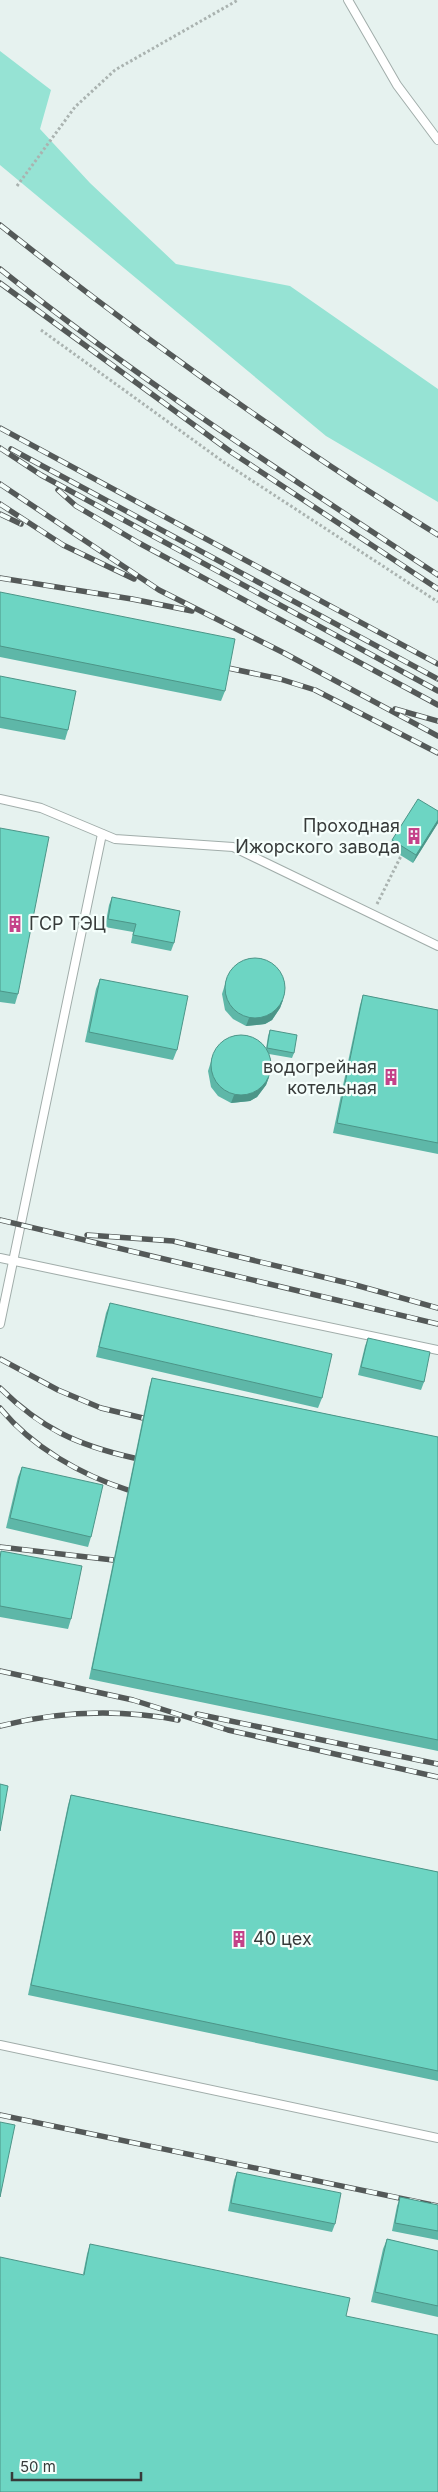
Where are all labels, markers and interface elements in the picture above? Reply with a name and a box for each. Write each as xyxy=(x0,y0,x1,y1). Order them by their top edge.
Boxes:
place label: Проходная Ижорского завода xyxy=(235,815,400,857)
building icon: Проходная Ижорского завода xyxy=(404,826,424,846)
place label: ГСР ТЭЦ xyxy=(29,913,106,934)
building icon: ГСР ТЭЦ xyxy=(5,914,25,934)
place label: водогрейная котельная xyxy=(263,1056,377,1098)
building icon: водогрейная котельная xyxy=(381,1067,401,1087)
place label: 40 цех xyxy=(253,1928,312,1949)
building icon: 40 цех xyxy=(229,1929,249,1949)
scale bar xyxy=(12,2450,141,2482)
text: 50 m xyxy=(20,2457,56,2476)

